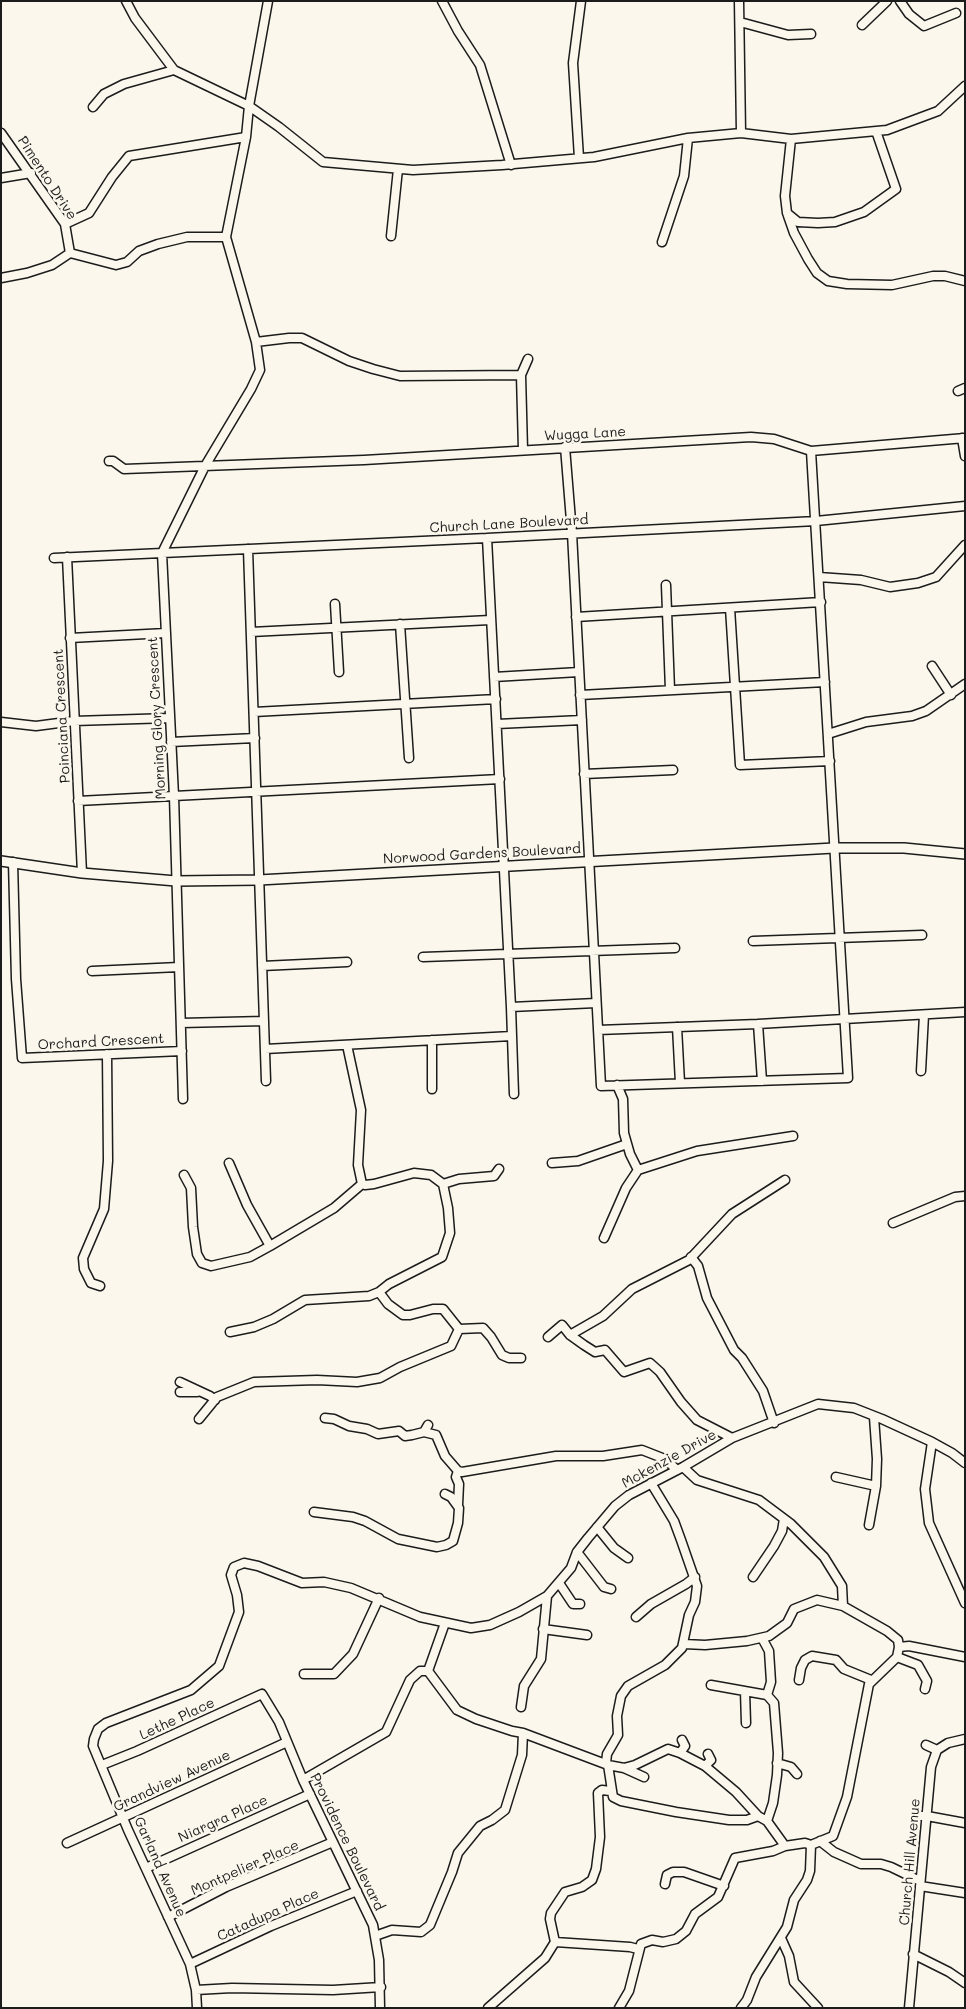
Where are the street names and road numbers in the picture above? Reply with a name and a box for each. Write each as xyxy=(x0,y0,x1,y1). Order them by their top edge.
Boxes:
street label: Pimento Drive xyxy=(14,133,80,223)
street label: Wugga Lane xyxy=(544,423,626,445)
street label: Church Lane Boulevard xyxy=(429,511,589,537)
street label: Morning Glory Crescent xyxy=(144,636,170,800)
street label: Poinciana Crescent xyxy=(50,648,74,784)
street label: Norwood Gardens Boulevard xyxy=(383,840,581,868)
street label: Orchard Crescent xyxy=(37,1030,165,1054)
street label: Mckenzie Drive xyxy=(619,1426,719,1492)
street label: Lethe Place xyxy=(137,1694,217,1744)
street label: Grandview Avenue xyxy=(111,1747,233,1815)
street label: Providence Boulevard xyxy=(306,1770,388,1914)
street label: Niargra Place xyxy=(176,1792,270,1846)
street label: Church Hill Avenue xyxy=(896,1798,924,1926)
street label: Garland Avenue xyxy=(130,1814,190,1920)
street label: Montpelier Place xyxy=(188,1837,302,1899)
street label: Catadupa Place xyxy=(214,1885,322,1945)

